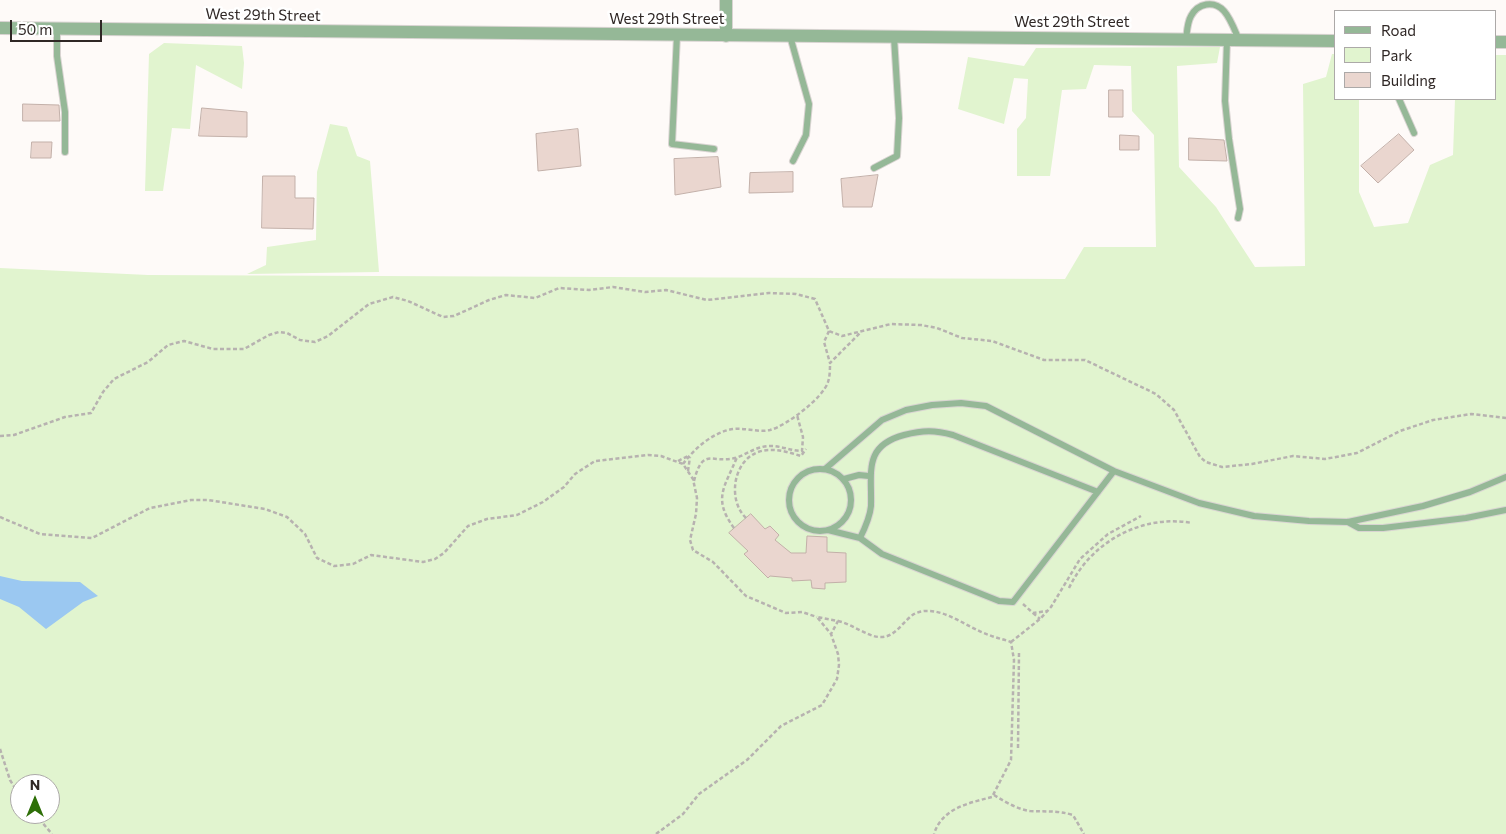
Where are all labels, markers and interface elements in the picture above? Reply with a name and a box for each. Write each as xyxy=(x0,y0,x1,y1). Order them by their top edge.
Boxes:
street label: West 29th Street xyxy=(205,5,321,25)
scale bar xyxy=(12,10,105,42)
street label: West 29th Street xyxy=(609,10,725,28)
legend xyxy=(1334,10,1496,100)
street label: West 29th Street xyxy=(1014,13,1130,31)
text: 50 m xyxy=(18,20,52,38)
text: Road xyxy=(1381,21,1416,39)
text: Park xyxy=(1381,46,1412,64)
text: Building xyxy=(1381,71,1436,89)
north arrow xyxy=(10,774,60,824)
text: N xyxy=(30,776,40,793)

